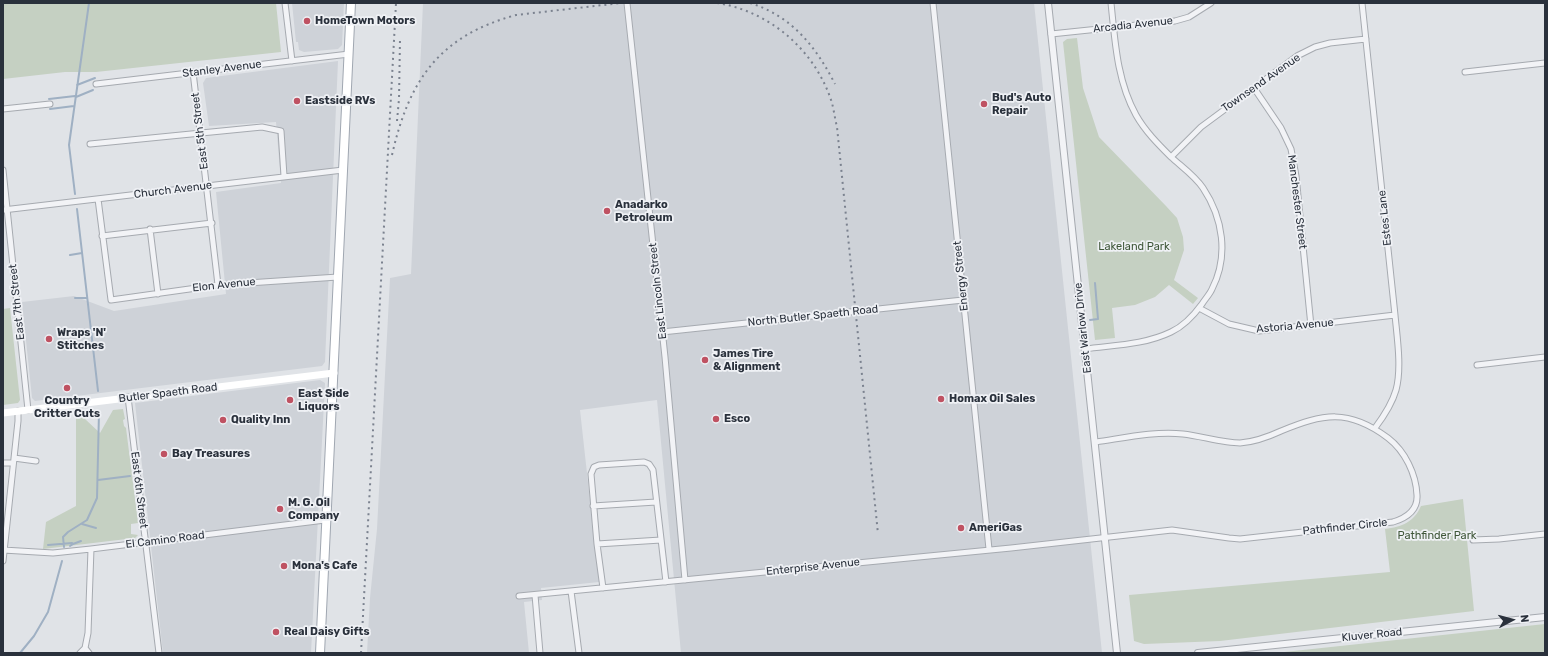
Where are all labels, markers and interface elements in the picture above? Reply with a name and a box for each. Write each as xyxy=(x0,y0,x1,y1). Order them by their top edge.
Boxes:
place label: HomeTown Motors xyxy=(315,14,415,28)
street label: Arcadia Avenue xyxy=(1092,14,1174,36)
marker: HomeTown Motors xyxy=(302,16,312,26)
street label: Townsend Avenue xyxy=(1219,51,1303,115)
street label: Stanley Avenue xyxy=(182,58,262,80)
place label: Bud's Auto Repair xyxy=(992,91,1051,117)
street label: East 5th Street xyxy=(189,92,211,170)
place label: Eastside RVs xyxy=(305,94,375,108)
marker: Eastside RVs xyxy=(292,96,302,106)
marker: Bud's Auto Repair xyxy=(979,99,989,109)
street label: Manchester Street xyxy=(1285,154,1309,250)
street label: Church Avenue xyxy=(133,179,213,201)
street label: Estes Lane xyxy=(1376,189,1394,247)
place label: Anadarko Petroleum xyxy=(615,198,672,224)
marker: Anadarko Petroleum xyxy=(602,206,612,216)
street label: Energy Street xyxy=(951,240,971,312)
park label: Lakeland Park xyxy=(1098,240,1170,254)
street label: East Lincoln Street xyxy=(646,242,670,340)
street label: East 7th Street xyxy=(6,263,28,341)
street label: Elon Avenue xyxy=(192,275,256,295)
street label: East Warlow Drive xyxy=(1072,282,1094,374)
street label: North Butler Spaeth Road xyxy=(747,303,879,329)
street label: Astoria Avenue xyxy=(1256,316,1334,336)
place label: Wraps 'N' Stitches xyxy=(57,326,106,352)
marker: Wraps 'N' Stitches xyxy=(44,334,54,344)
place label: James Tire & Alignment xyxy=(713,347,780,373)
marker: James Tire & Alignment xyxy=(700,355,710,365)
street label: Butler Spaeth Road xyxy=(118,380,218,406)
marker: Country Critter Cuts xyxy=(62,383,72,393)
place label: East Side Liquors xyxy=(298,387,349,413)
place label: Homax Oil Sales xyxy=(949,392,1035,406)
place label: Country Critter Cuts xyxy=(34,394,100,420)
marker: Homax Oil Sales xyxy=(936,394,946,404)
marker: East Side Liquors xyxy=(285,395,295,405)
place label: Esco xyxy=(724,412,750,426)
place label: Quality Inn xyxy=(231,413,290,427)
marker: Esco xyxy=(711,414,721,424)
marker: Quality Inn xyxy=(218,415,228,425)
place label: Bay Treasures xyxy=(172,447,250,461)
marker: Bay Treasures xyxy=(159,449,169,459)
street label: East 6th Street xyxy=(128,451,150,529)
place label: M. G. Oil Company xyxy=(288,496,339,522)
marker: M. G. Oil Company xyxy=(275,504,285,514)
street label: Pathfinder Circle xyxy=(1302,516,1388,538)
place label: AmeriGas xyxy=(969,521,1022,535)
marker: AmeriGas xyxy=(956,523,966,533)
street label: El Camino Road xyxy=(125,529,205,551)
park label: Pathfinder Park xyxy=(1397,529,1477,543)
street label: Enterprise Avenue xyxy=(765,556,861,578)
place label: Mona's Cafe xyxy=(292,559,358,573)
marker: Mona's Cafe xyxy=(279,561,289,571)
north arrow xyxy=(1492,600,1532,640)
text: N xyxy=(1518,614,1531,623)
place label: Real Daisy Gifts xyxy=(284,625,369,639)
street label: Kluver Road xyxy=(1341,625,1403,645)
marker: Real Daisy Gifts xyxy=(271,627,281,637)

